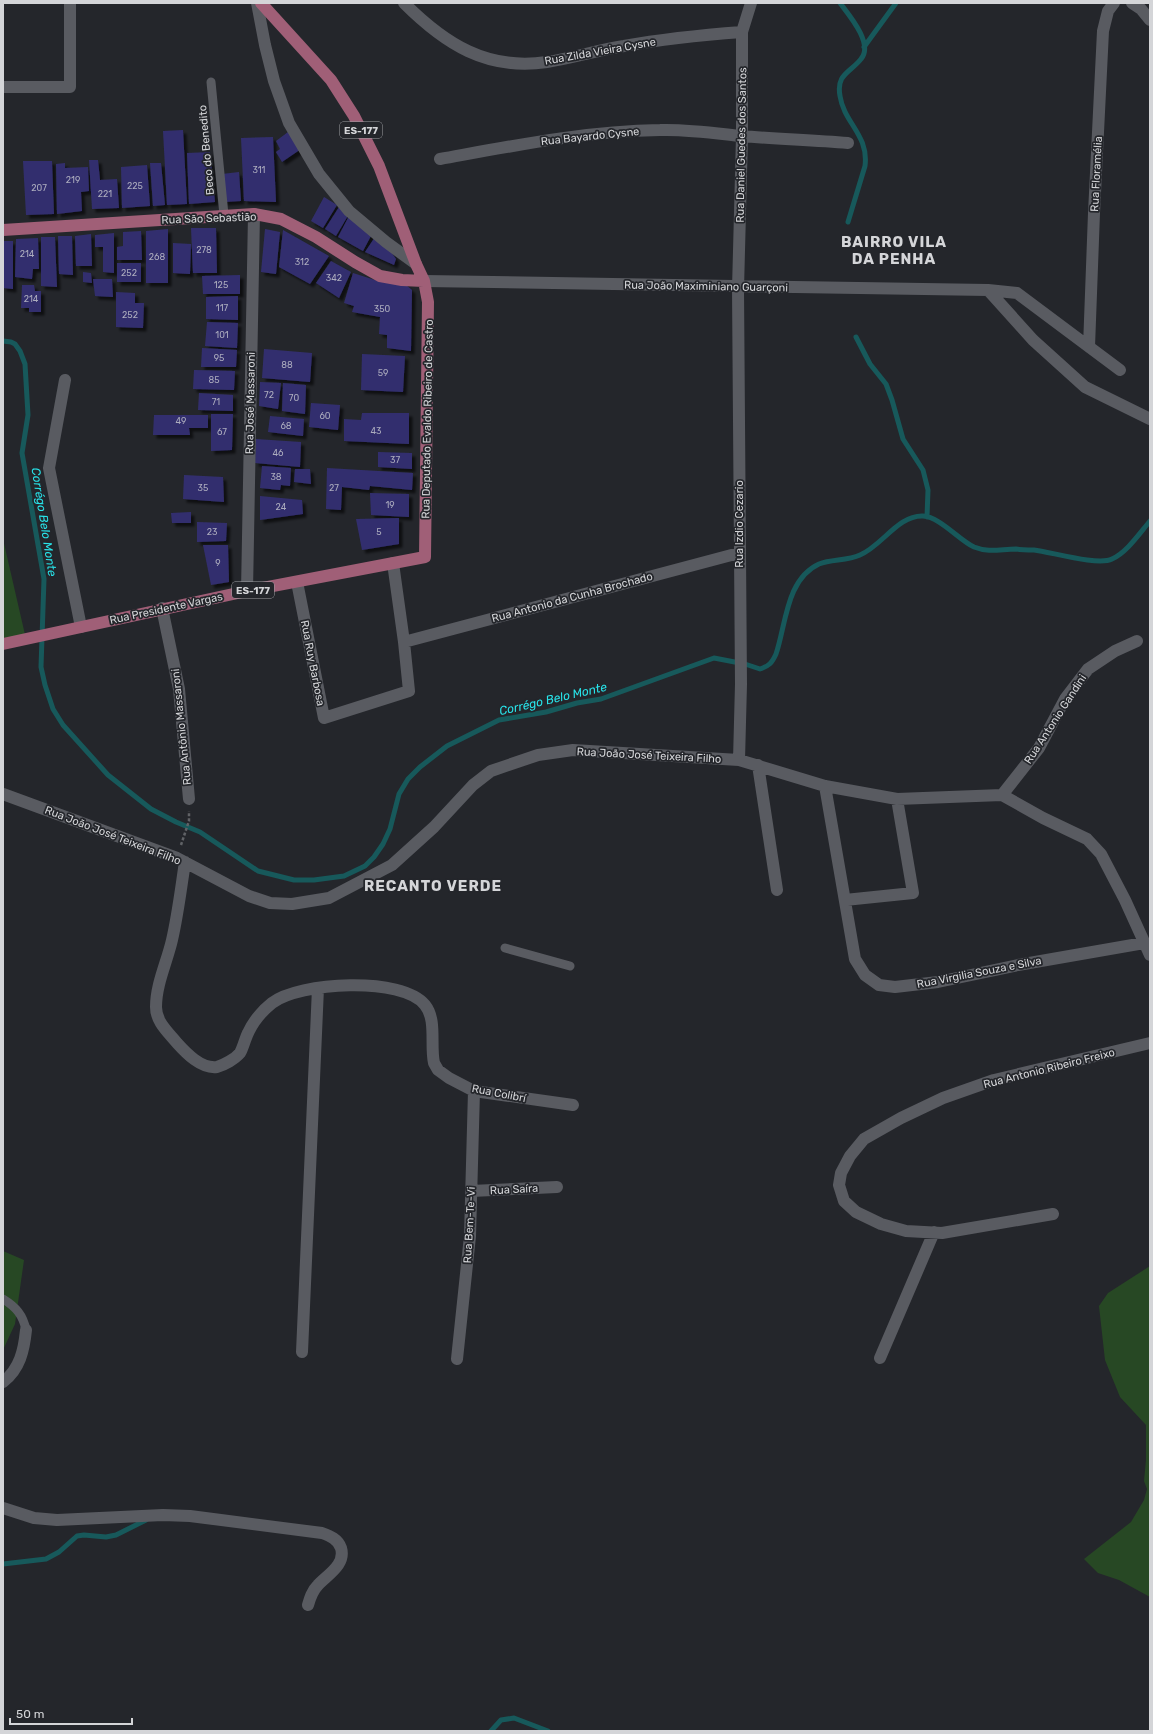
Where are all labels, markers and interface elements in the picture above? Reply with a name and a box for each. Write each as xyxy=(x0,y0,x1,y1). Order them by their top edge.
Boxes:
street label: Rua Zilda Vieira Cysne xyxy=(543,35,657,68)
street label: Rua Daniel Guedes dos Santos xyxy=(734,67,749,223)
street label: Beco do Benedito xyxy=(196,104,217,196)
road number: ES-177 xyxy=(340,122,382,138)
street label: Rua Bayardo Cysne xyxy=(540,125,640,148)
street label: Rua Floramélia xyxy=(1088,136,1105,212)
house number: 311 xyxy=(253,165,266,175)
house number: 219 xyxy=(66,175,80,185)
house number: 225 xyxy=(127,181,143,191)
house number: 207 xyxy=(31,183,47,193)
house number: 221 xyxy=(98,189,112,199)
street label: Rua São Sebastião xyxy=(161,210,257,227)
district label: BAIRRO VILA DA PENHA xyxy=(841,233,947,268)
house number: 278 xyxy=(196,245,212,255)
house number: 214 xyxy=(20,249,35,259)
house number: 268 xyxy=(149,252,165,262)
house number: 312 xyxy=(295,257,309,267)
house number: 252 xyxy=(121,268,137,278)
house number: 342 xyxy=(326,273,342,283)
street label: Rua João Maximiniano Guarçoni xyxy=(624,279,788,294)
house number: 125 xyxy=(214,280,228,290)
house number: 214 xyxy=(24,294,39,304)
house number: 117 xyxy=(216,303,229,313)
house number: 350 xyxy=(374,304,391,314)
house number: 252 xyxy=(122,310,138,320)
street label: Rua Deputado Evaldo Ribeiro de Castro xyxy=(419,319,436,519)
house number: 101 xyxy=(215,330,229,340)
street label: Rua José Massaroni xyxy=(243,352,258,454)
house number: 95 xyxy=(214,353,224,363)
house number: 88 xyxy=(281,360,293,370)
house number: 59 xyxy=(378,368,388,378)
house number: 85 xyxy=(208,375,220,385)
house number: 72 xyxy=(264,390,274,400)
house number: 70 xyxy=(289,393,299,403)
house number: 71 xyxy=(212,397,220,407)
house number: 60 xyxy=(319,411,331,421)
house number: 49 xyxy=(176,416,186,426)
house number: 68 xyxy=(280,421,292,431)
house number: 43 xyxy=(371,426,382,436)
house number: 67 xyxy=(217,427,227,437)
house number: 46 xyxy=(272,448,284,458)
house number: 37 xyxy=(390,455,400,465)
water label: Corrégo Belo Monte xyxy=(28,467,60,578)
house number: 38 xyxy=(270,472,282,482)
street label: Rua Izdio Cezario xyxy=(733,480,746,568)
house number: 35 xyxy=(198,483,208,493)
house number: 27 xyxy=(329,483,339,493)
house number: 19 xyxy=(385,500,395,510)
house number: 24 xyxy=(276,502,287,512)
house number: 23 xyxy=(207,527,217,537)
house number: 5 xyxy=(376,527,382,537)
house number: 9 xyxy=(215,558,221,568)
street label: Rua Antonio da Cunha Brochado xyxy=(490,570,654,625)
road number: ES-177 xyxy=(232,582,274,598)
street label: Rua Presidente Vargas xyxy=(108,590,224,627)
street label: Rua Ruy Barbosa xyxy=(298,619,327,707)
street label: Rua Antônio Massaroni xyxy=(169,668,194,786)
street label: Rua Antonio Gandini xyxy=(1022,672,1089,766)
water label: Corrégo Belo Monte xyxy=(498,680,608,718)
street label: Rua João José Teixeira Filho xyxy=(576,745,722,766)
street label: Rua João José Teixeira Filho xyxy=(43,803,183,867)
district label: RECANTO VERDE xyxy=(364,877,502,895)
street label: Rua Virgilia Souza e Silva xyxy=(916,954,1043,991)
street label: Rua Antonio Ribeiro Freixo xyxy=(982,1046,1116,1091)
street label: Rua Colibrí xyxy=(471,1082,528,1105)
street label: Rua Saíra xyxy=(490,1182,539,1197)
street label: Rua Bem-Te-Vi xyxy=(461,1186,478,1264)
scale bar xyxy=(10,1700,132,1726)
text: 50 m xyxy=(16,1707,44,1721)

